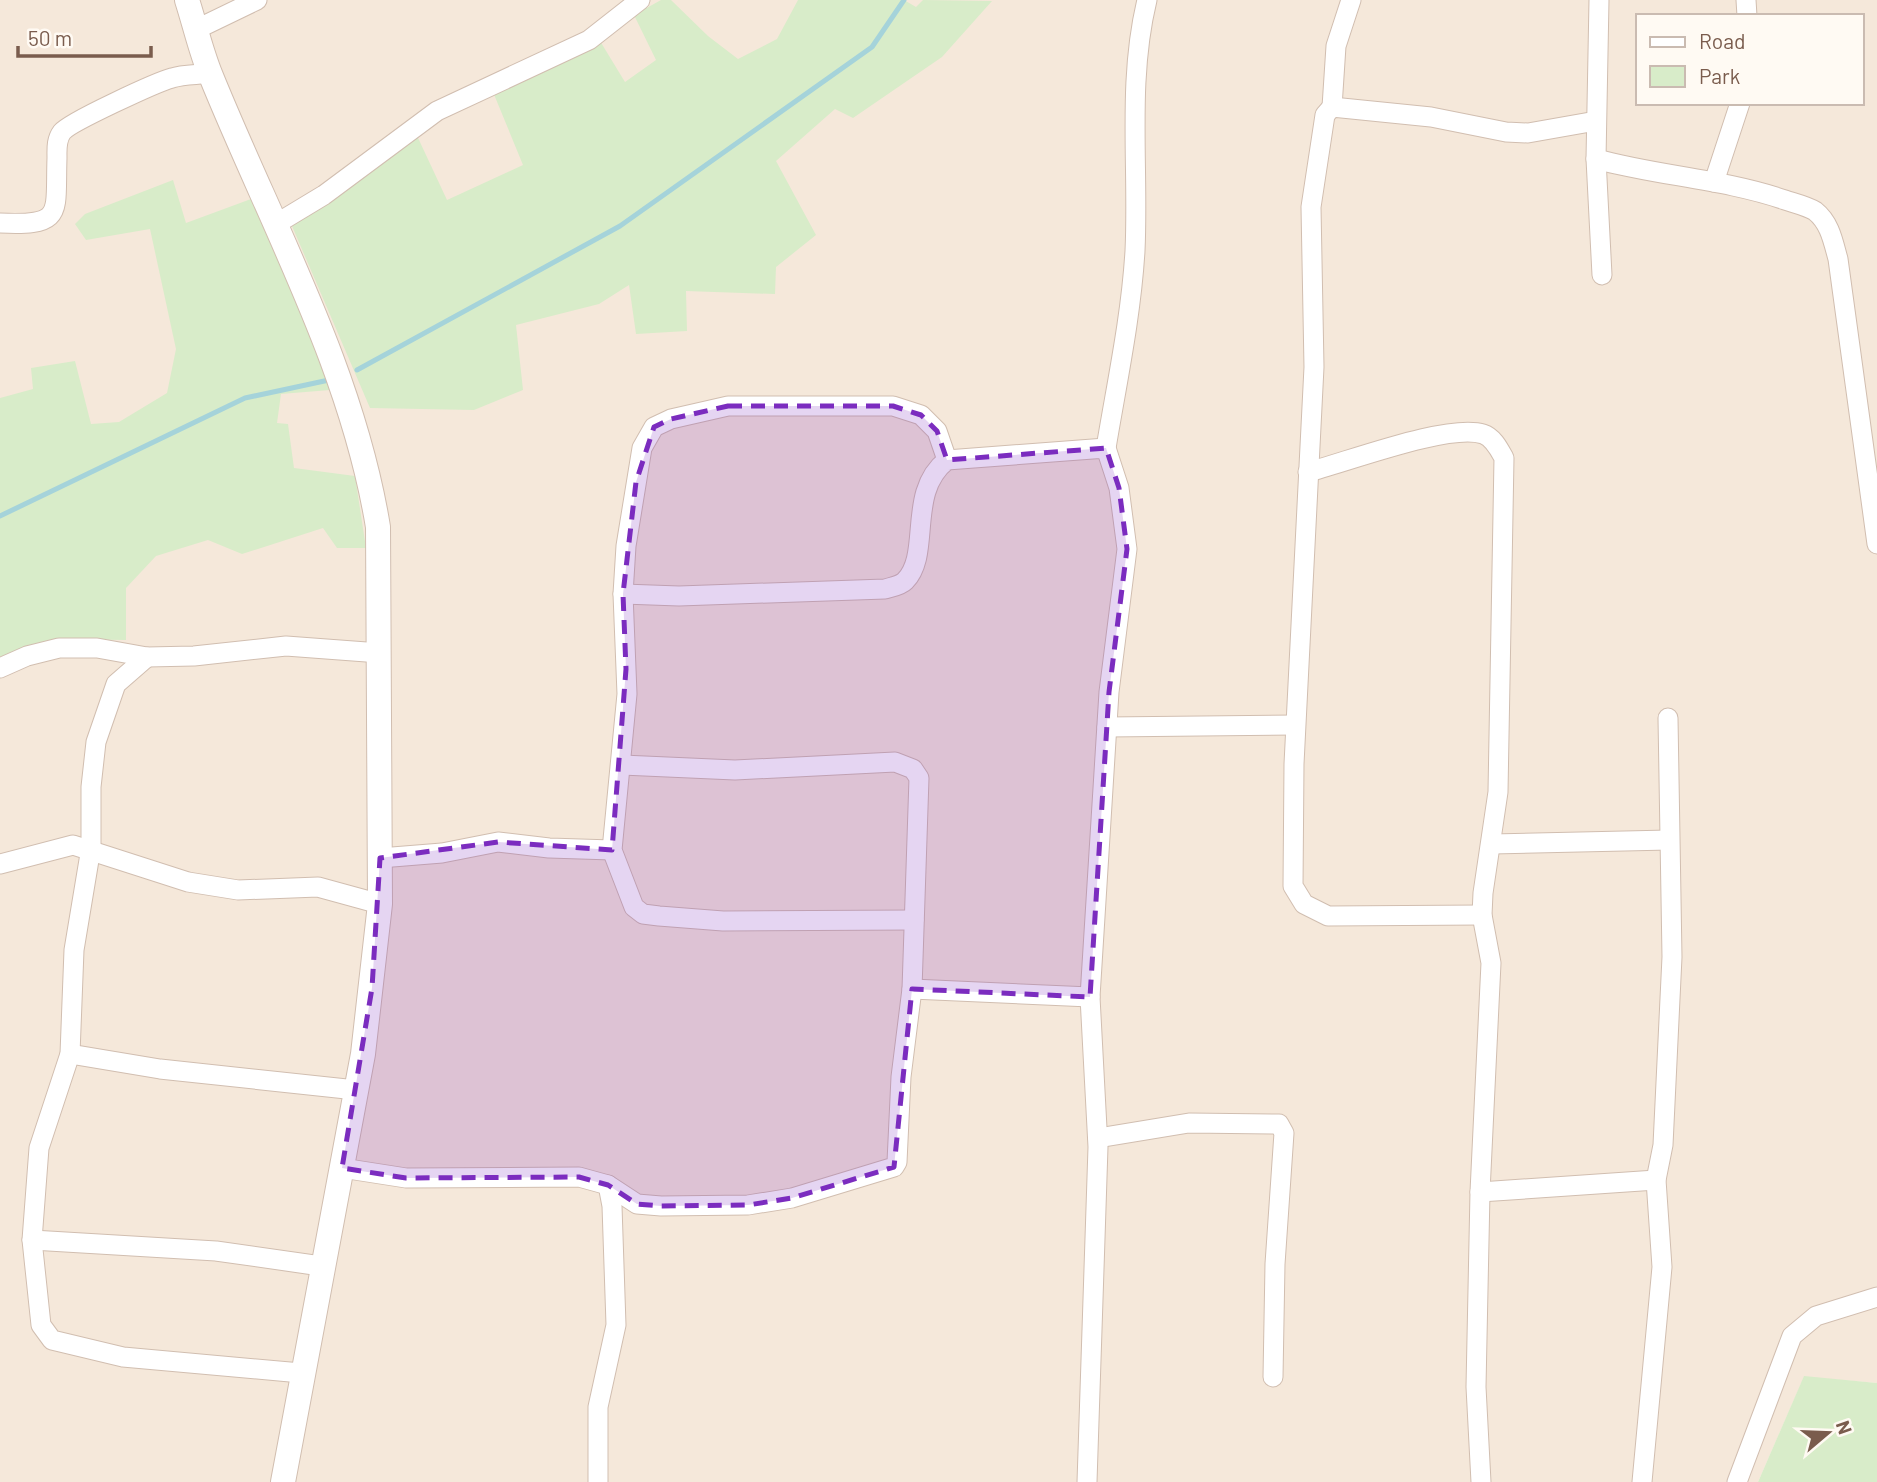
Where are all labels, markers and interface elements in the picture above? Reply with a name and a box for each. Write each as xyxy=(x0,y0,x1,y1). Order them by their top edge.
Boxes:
scale bar xyxy=(18,14,150,58)
legend xyxy=(1636,14,1863,105)
text: 50 m xyxy=(28,25,72,50)
text: Road xyxy=(1699,28,1745,53)
text: Park xyxy=(1699,63,1740,88)
north arrow xyxy=(1793,1398,1863,1468)
text: N xyxy=(1832,1418,1857,1437)

